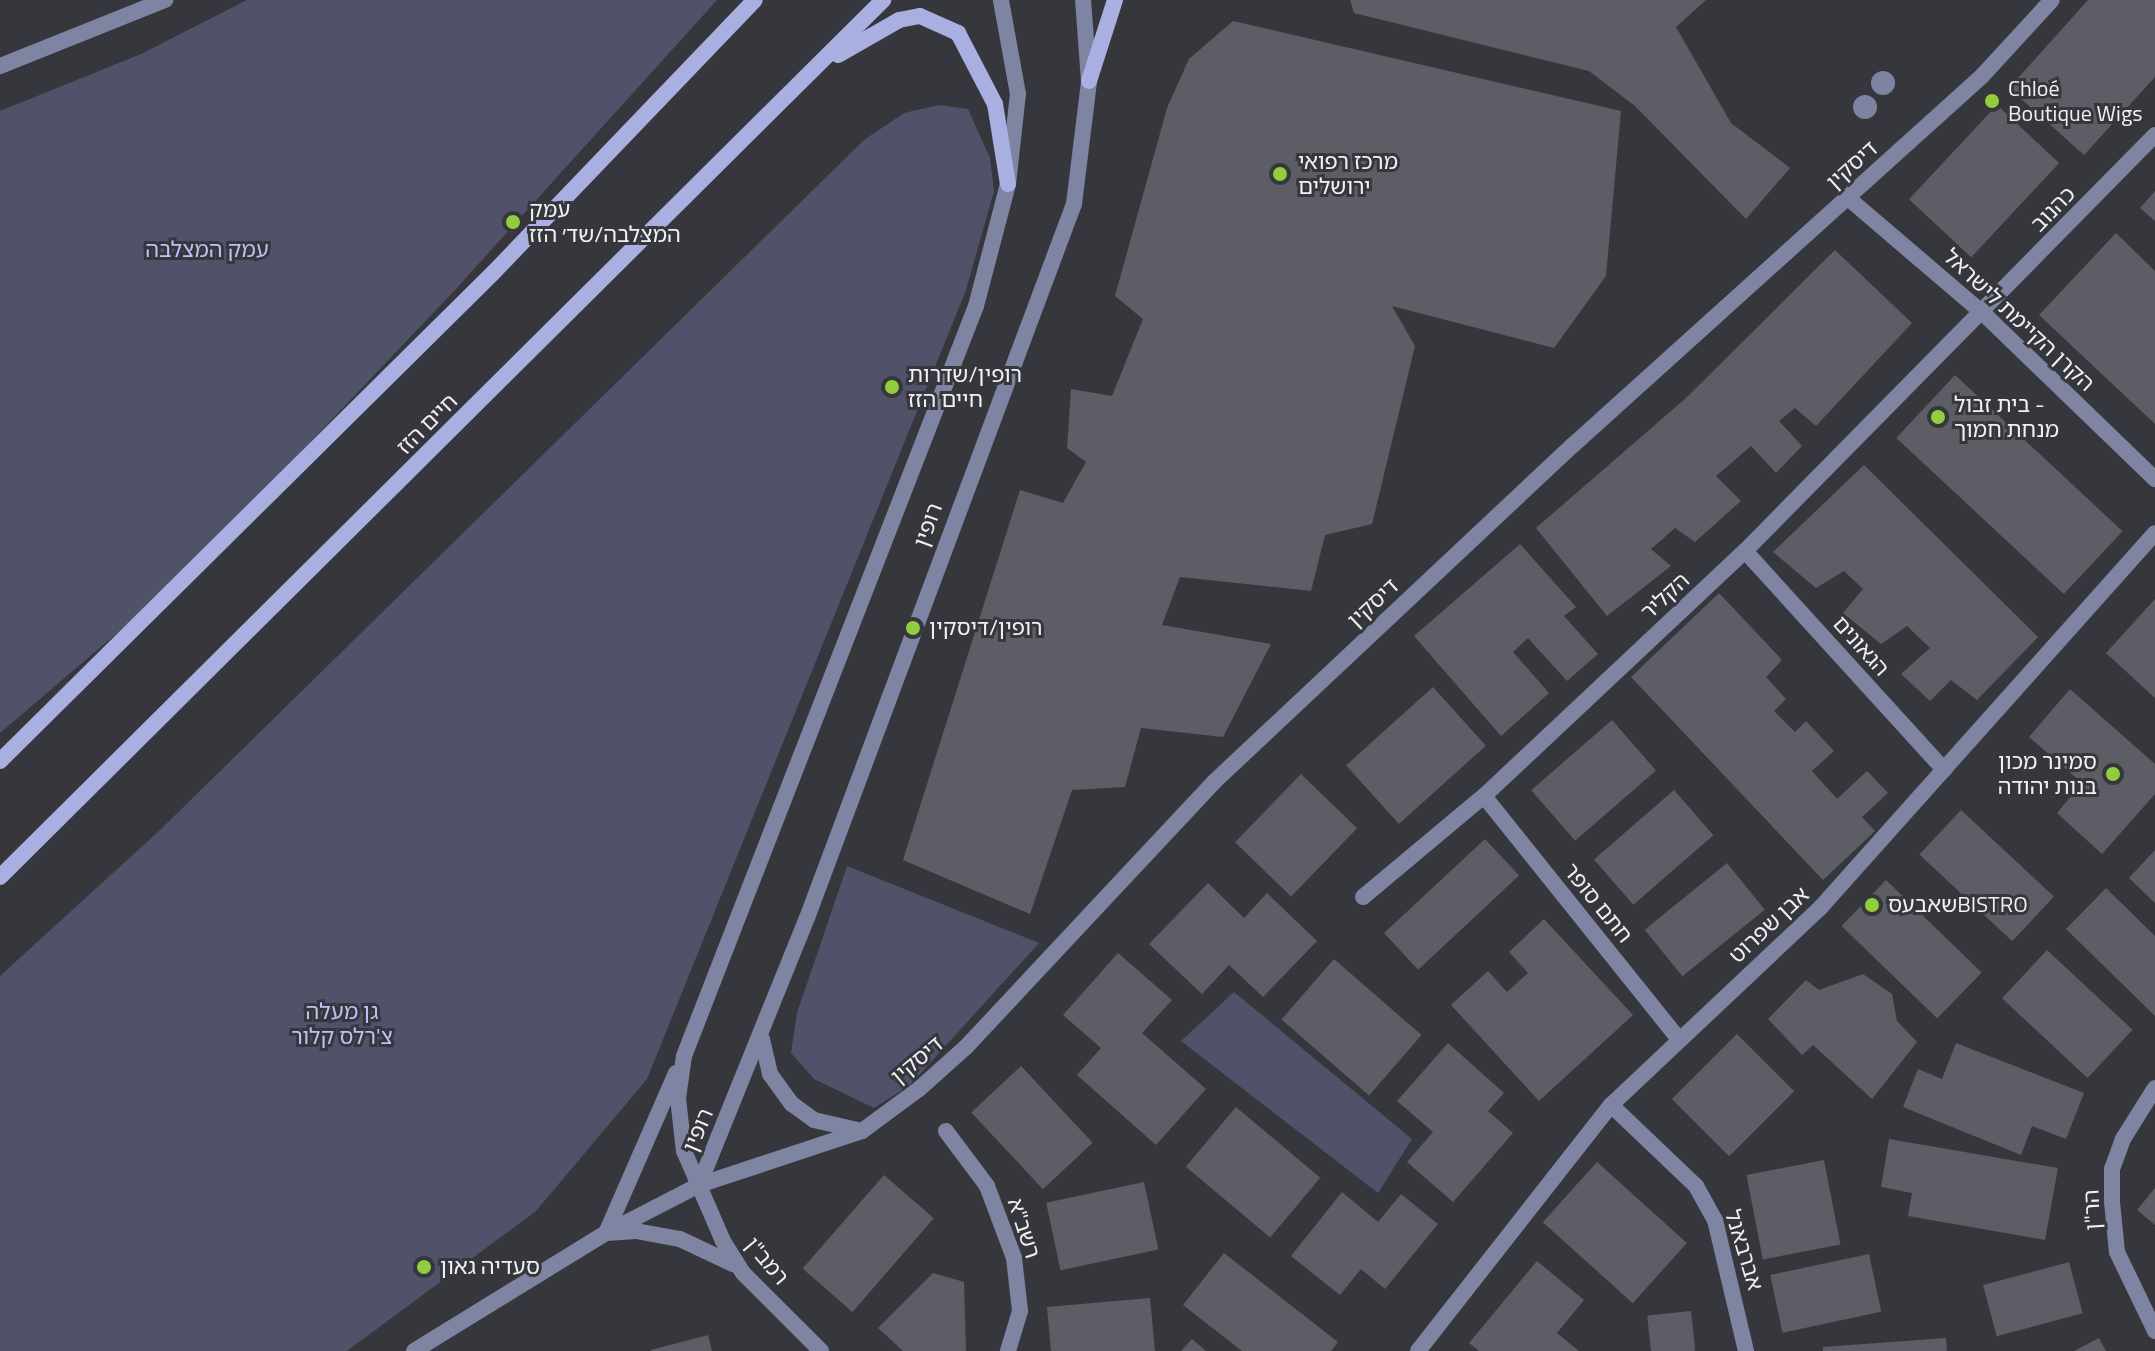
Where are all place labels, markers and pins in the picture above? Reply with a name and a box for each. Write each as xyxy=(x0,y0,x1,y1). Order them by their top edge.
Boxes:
place label: Chloé Boutique Wigs xyxy=(2008,75,2142,126)
marker: Chloé Boutique Wigs xyxy=(1983,92,2001,110)
place label: מרכז רפואי ירושלים xyxy=(1298,148,1398,200)
marker: מרכז רפואי ירושלים xyxy=(1269,163,1291,185)
place label: עמק המצלבה/שד׳ הזז xyxy=(529,196,681,248)
marker: עמק המצלבה/שד׳ הזז xyxy=(504,213,522,231)
place label: רופין/שדרות חיים הזז xyxy=(908,361,1022,412)
marker: רופין/שדרות חיים הזז xyxy=(883,378,901,396)
place label: בית זבול - מנחת חמוך xyxy=(1954,391,2059,442)
marker: בית זבול - מנחת חמוך xyxy=(1929,408,1947,426)
place label: רופין/דיסקין xyxy=(929,615,1043,641)
marker: רופין/דיסקין xyxy=(904,619,922,637)
place label: סמינר מכון בנות יהודה xyxy=(1998,748,2097,800)
marker: סמינר מכון בנות יהודה xyxy=(2104,765,2122,783)
place label: שאבעסBISTRO xyxy=(1888,892,2028,918)
marker: שאבעסBISTRO xyxy=(1863,896,1881,914)
place label: סעדיה גאון xyxy=(440,1254,540,1280)
marker: סעדיה גאון xyxy=(415,1258,433,1276)

